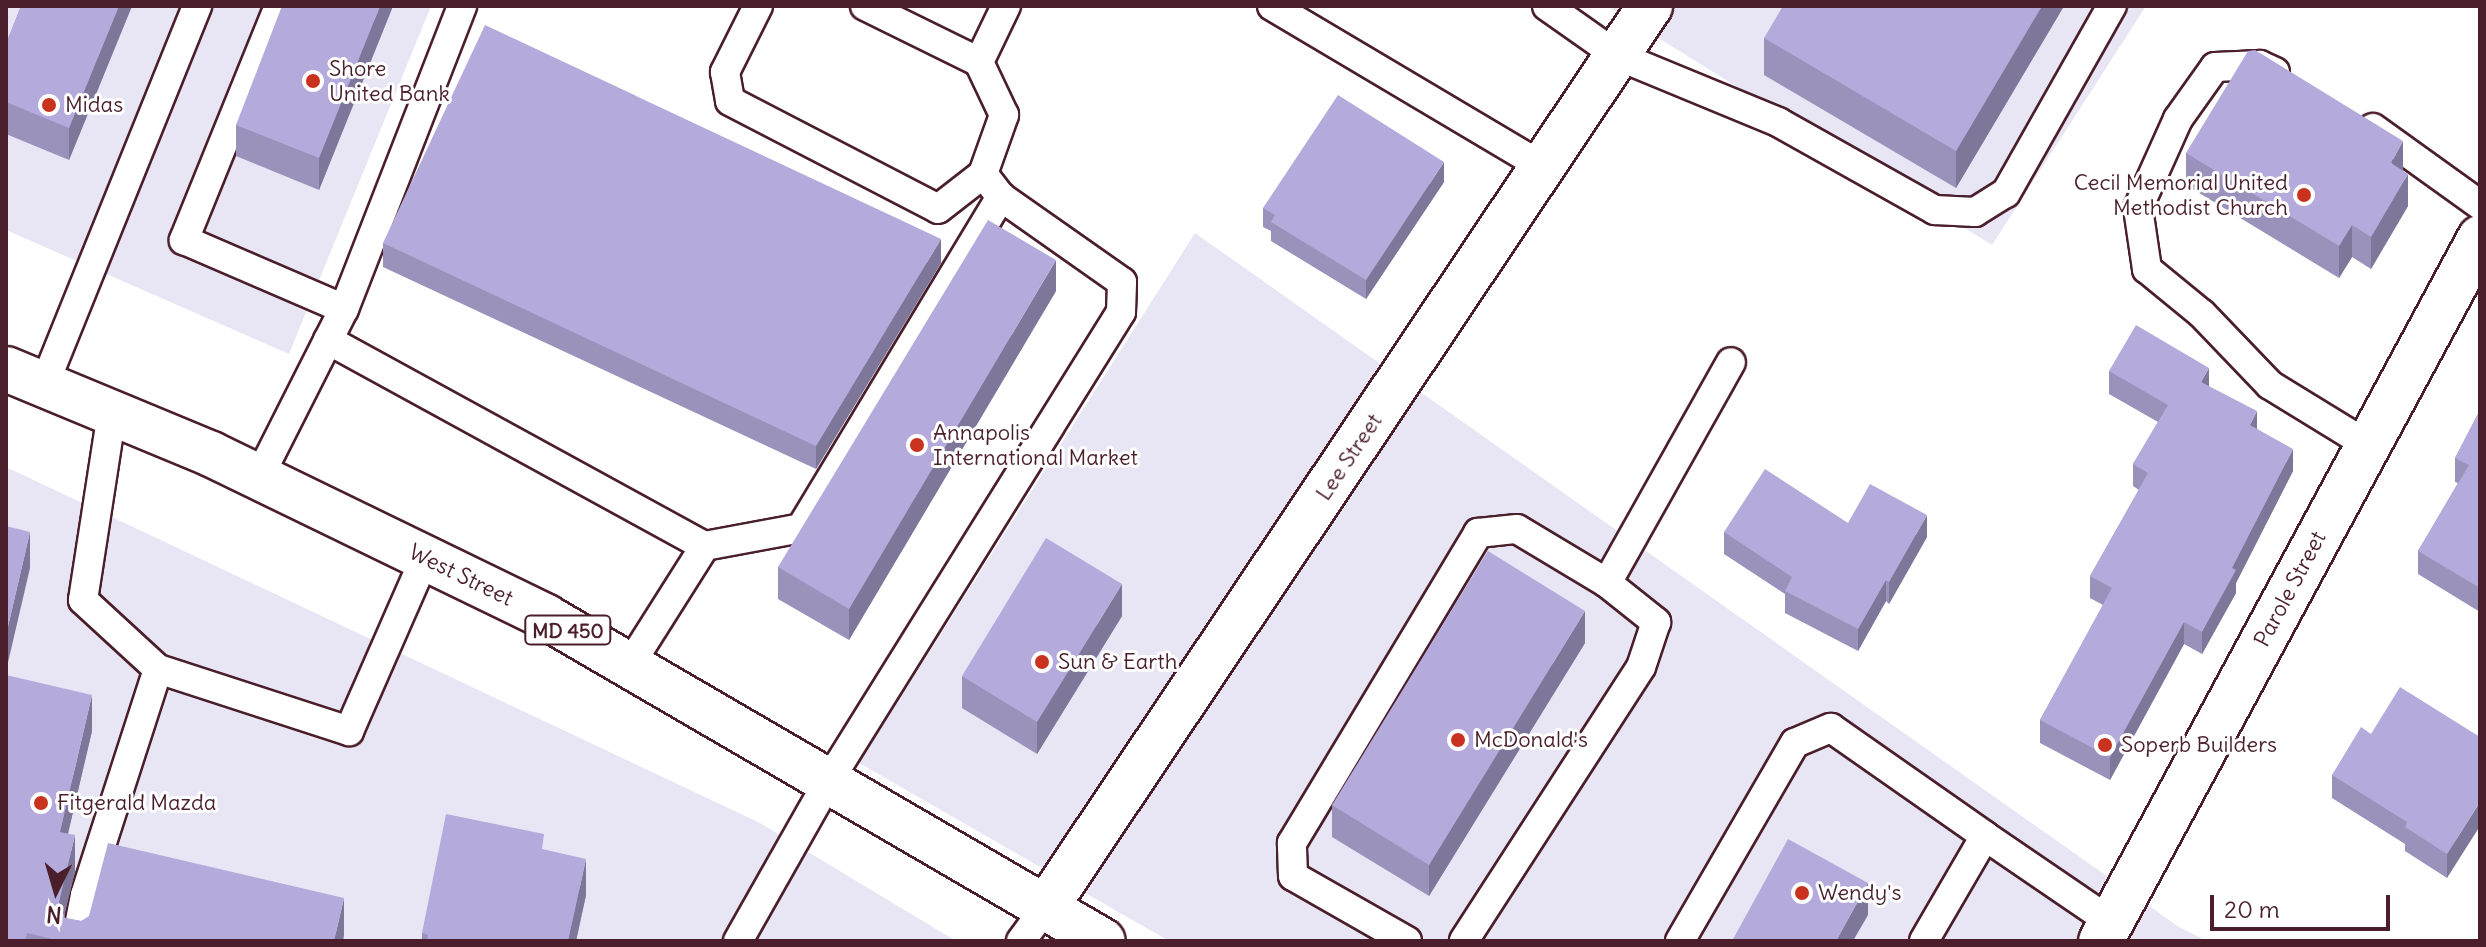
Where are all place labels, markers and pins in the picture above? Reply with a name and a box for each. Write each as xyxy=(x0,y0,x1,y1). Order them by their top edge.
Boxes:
place label: Shore United Bank xyxy=(329,55,450,106)
marker: Shore United Bank xyxy=(304,72,322,90)
place label: Midas xyxy=(65,92,123,118)
marker: Midas xyxy=(40,96,58,114)
place label: Cecil Memorial United Methodist Church xyxy=(2074,169,2288,220)
marker: Cecil Memorial United Methodist Church xyxy=(2295,186,2313,204)
place label: Annapolis International Market xyxy=(933,419,1138,470)
marker: Annapolis International Market xyxy=(908,436,926,454)
place label: Sun & Earth xyxy=(1058,649,1177,675)
marker: Sun & Earth xyxy=(1033,653,1051,671)
place label: McDonald's xyxy=(1474,727,1588,753)
marker: McDonald's xyxy=(1449,731,1467,749)
place label: Soperb Builders xyxy=(2121,732,2277,758)
marker: Soperb Builders xyxy=(2096,736,2114,754)
place label: Fitgerald Mazda xyxy=(57,790,216,816)
marker: Fitgerald Mazda xyxy=(32,794,50,812)
place label: Wendy's xyxy=(1818,880,1901,906)
marker: Wendy's xyxy=(1793,884,1811,902)

